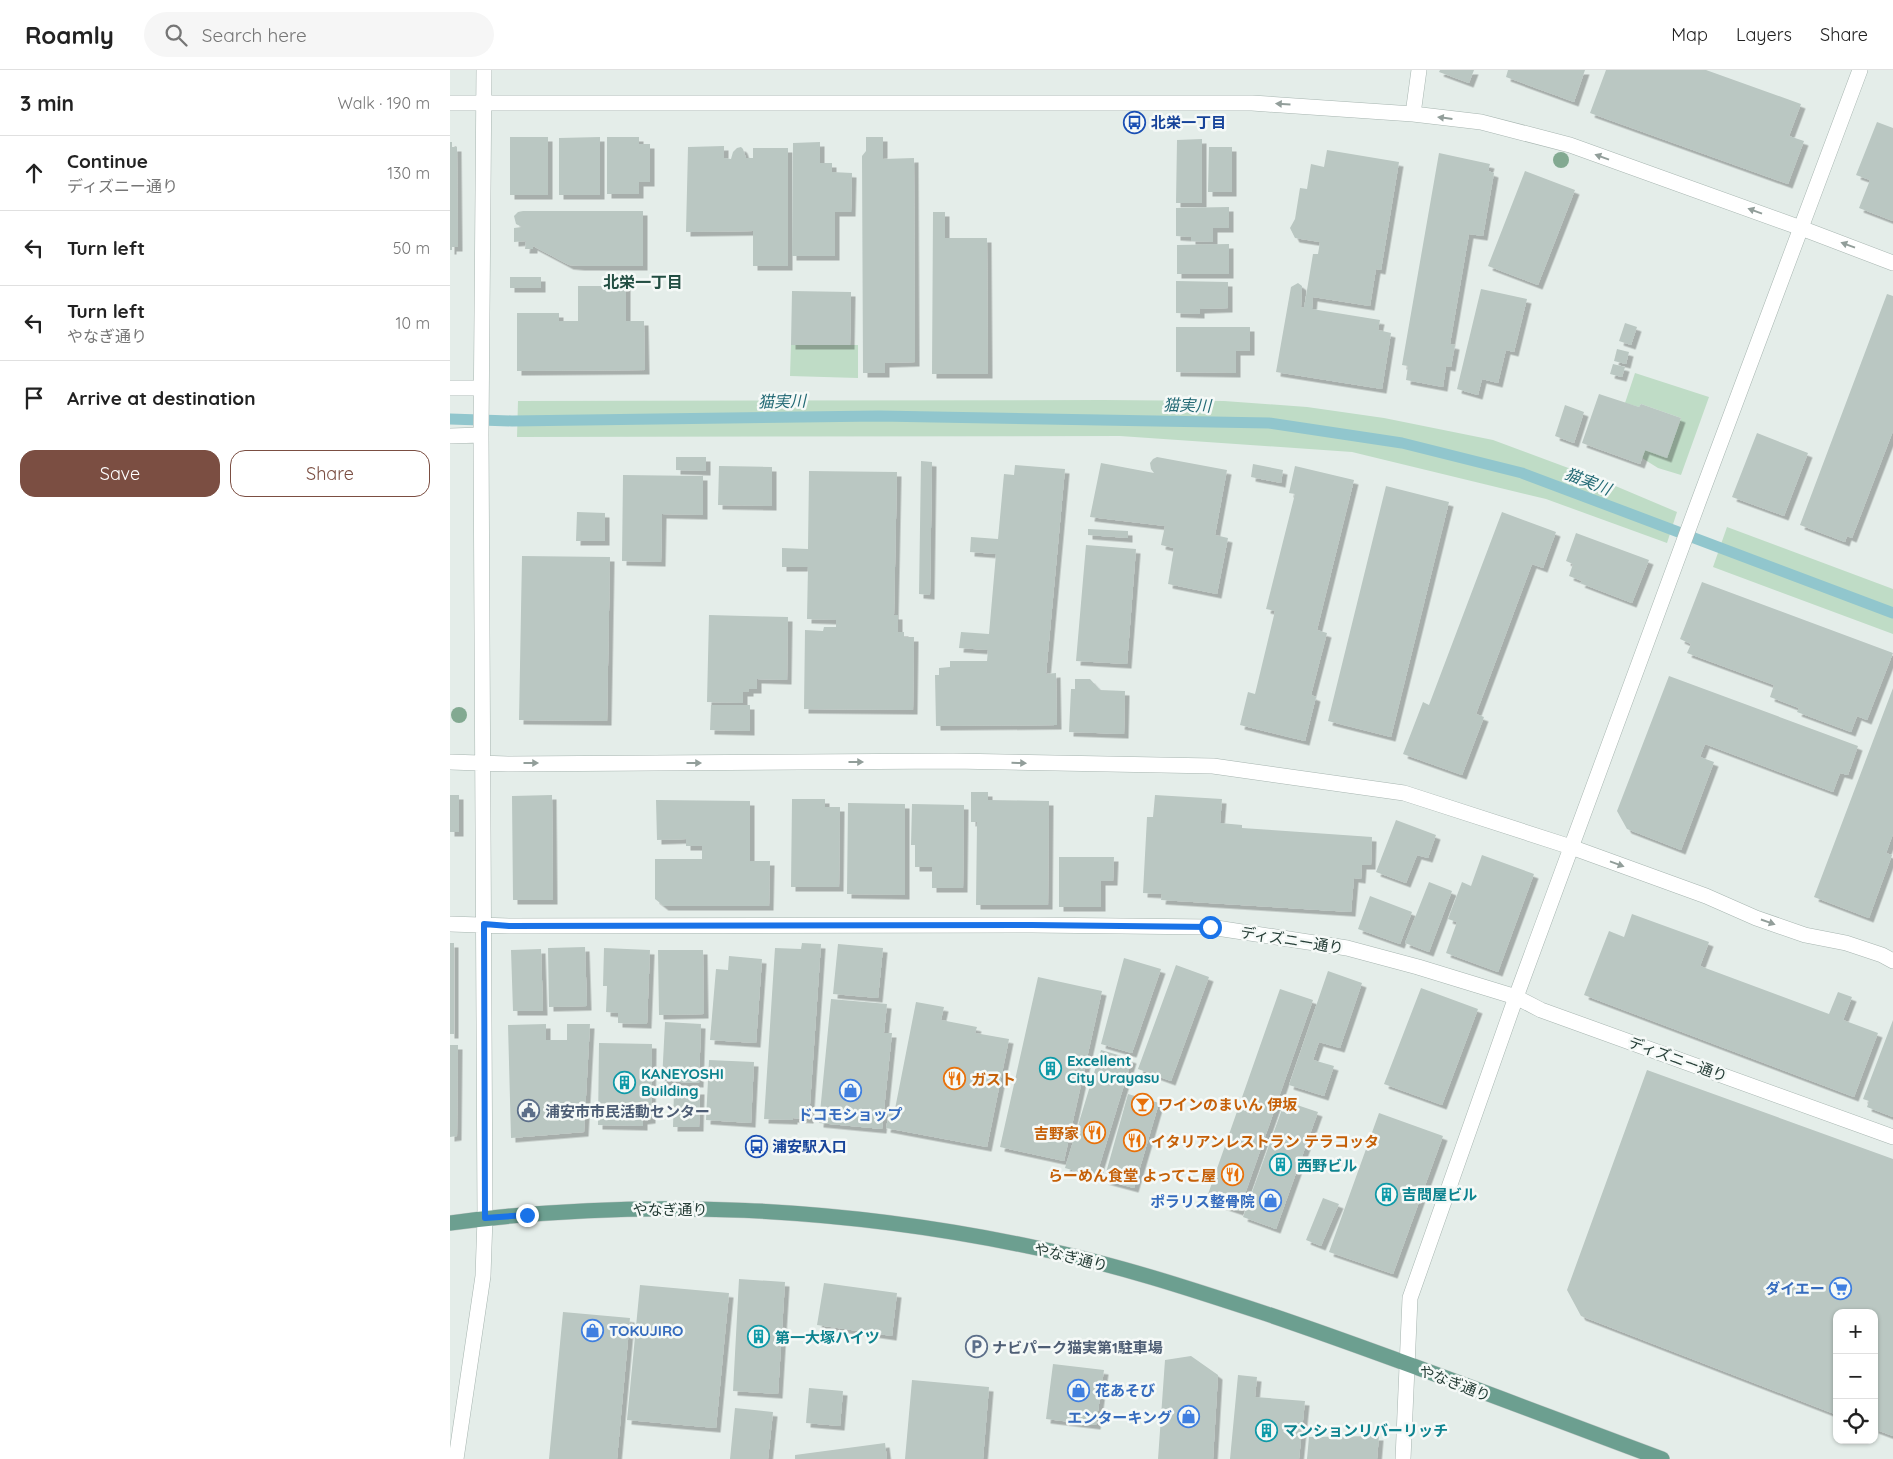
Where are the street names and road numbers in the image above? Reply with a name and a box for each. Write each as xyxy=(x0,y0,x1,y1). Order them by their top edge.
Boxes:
street label: ディズニー通り xyxy=(1239,922,1345,958)
street label: ディズニー通り xyxy=(1626,1032,1730,1086)
street label: やなぎ通り xyxy=(632,1200,708,1219)
street label: やなぎ通り xyxy=(1032,1239,1110,1275)
street label: やなぎ通り xyxy=(1417,1361,1493,1405)

